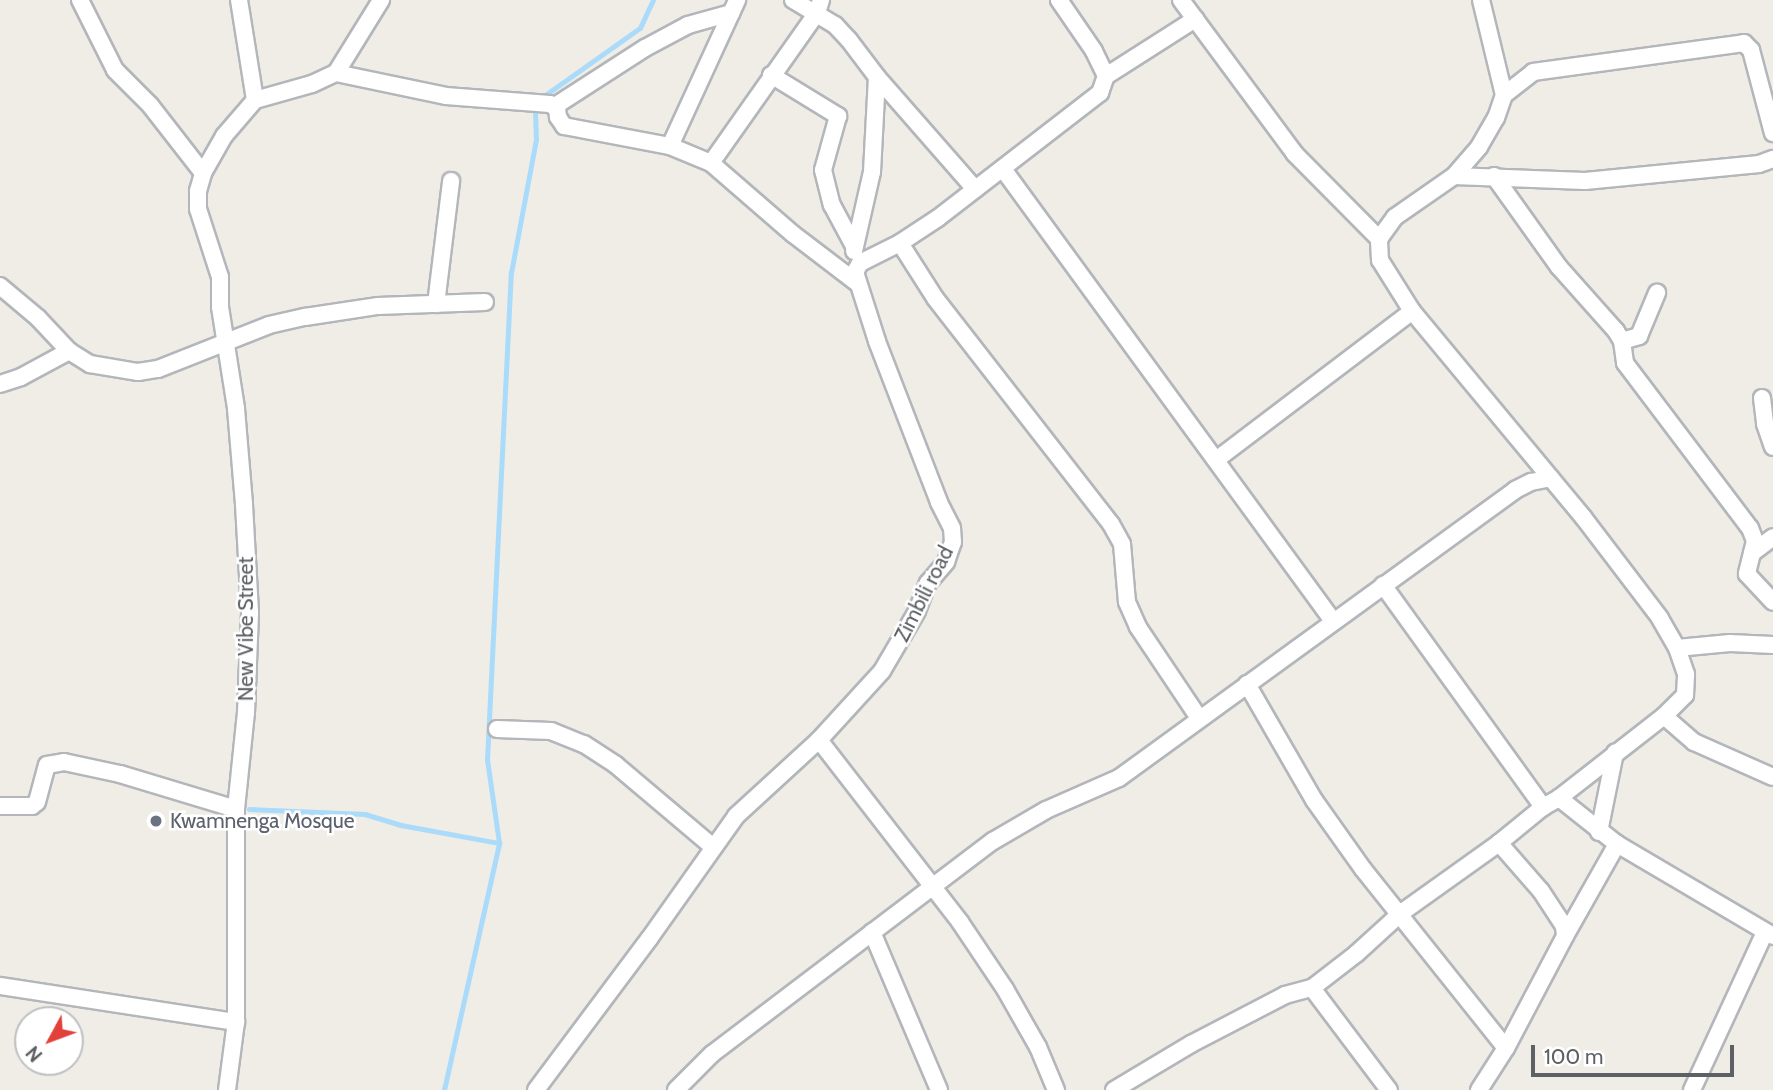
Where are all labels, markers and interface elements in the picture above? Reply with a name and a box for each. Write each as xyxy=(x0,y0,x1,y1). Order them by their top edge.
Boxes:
street label: Zimbili road xyxy=(889,542,959,646)
street label: New Vibe Street xyxy=(233,557,259,701)
place label: Kwamnenga Mosque xyxy=(170,808,355,834)
marker: Kwamnenga Mosque xyxy=(148,813,164,829)
north arrow xyxy=(14,1006,84,1076)
scale bar xyxy=(1535,1030,1738,1074)
text: N xyxy=(21,1041,47,1066)
text: 100 m xyxy=(1544,1044,1603,1069)

